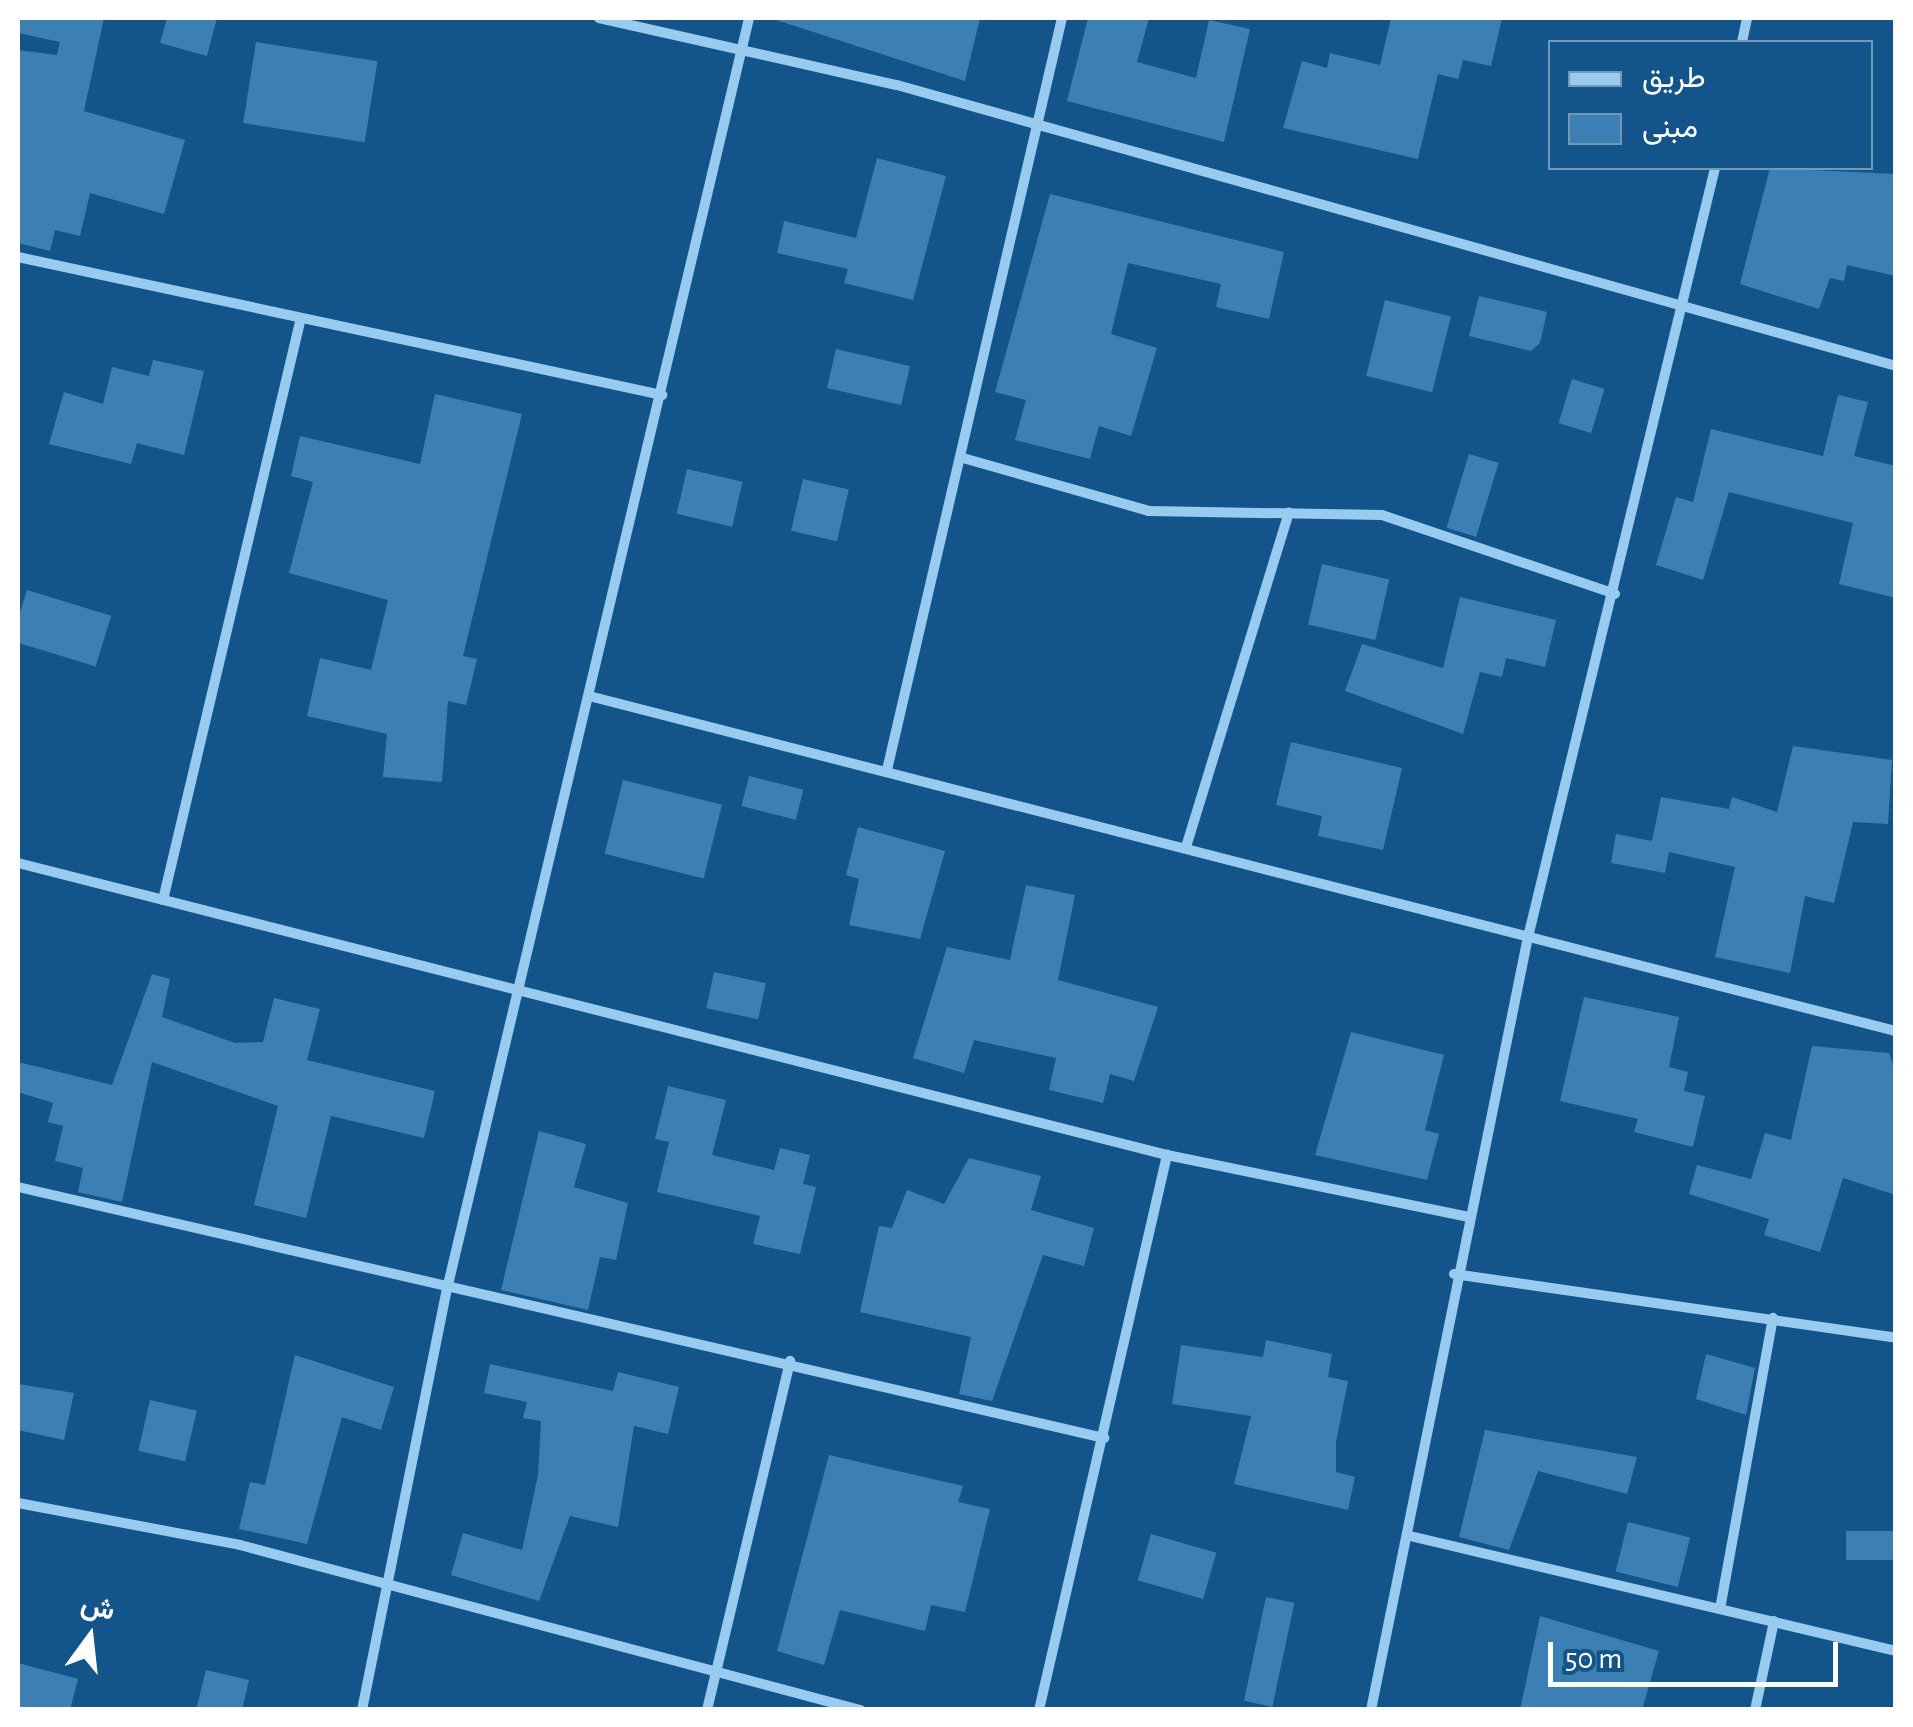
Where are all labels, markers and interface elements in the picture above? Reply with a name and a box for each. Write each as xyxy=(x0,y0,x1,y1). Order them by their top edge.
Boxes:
legend xyxy=(1548,40,1873,170)
text: طريق xyxy=(1642,63,1706,93)
text: مبنى xyxy=(1642,113,1698,143)
north arrow xyxy=(40,1587,140,1687)
text: ش xyxy=(78,1590,118,1626)
scale bar xyxy=(1553,1622,1843,1684)
text: 50 m xyxy=(1565,1644,1622,1674)

